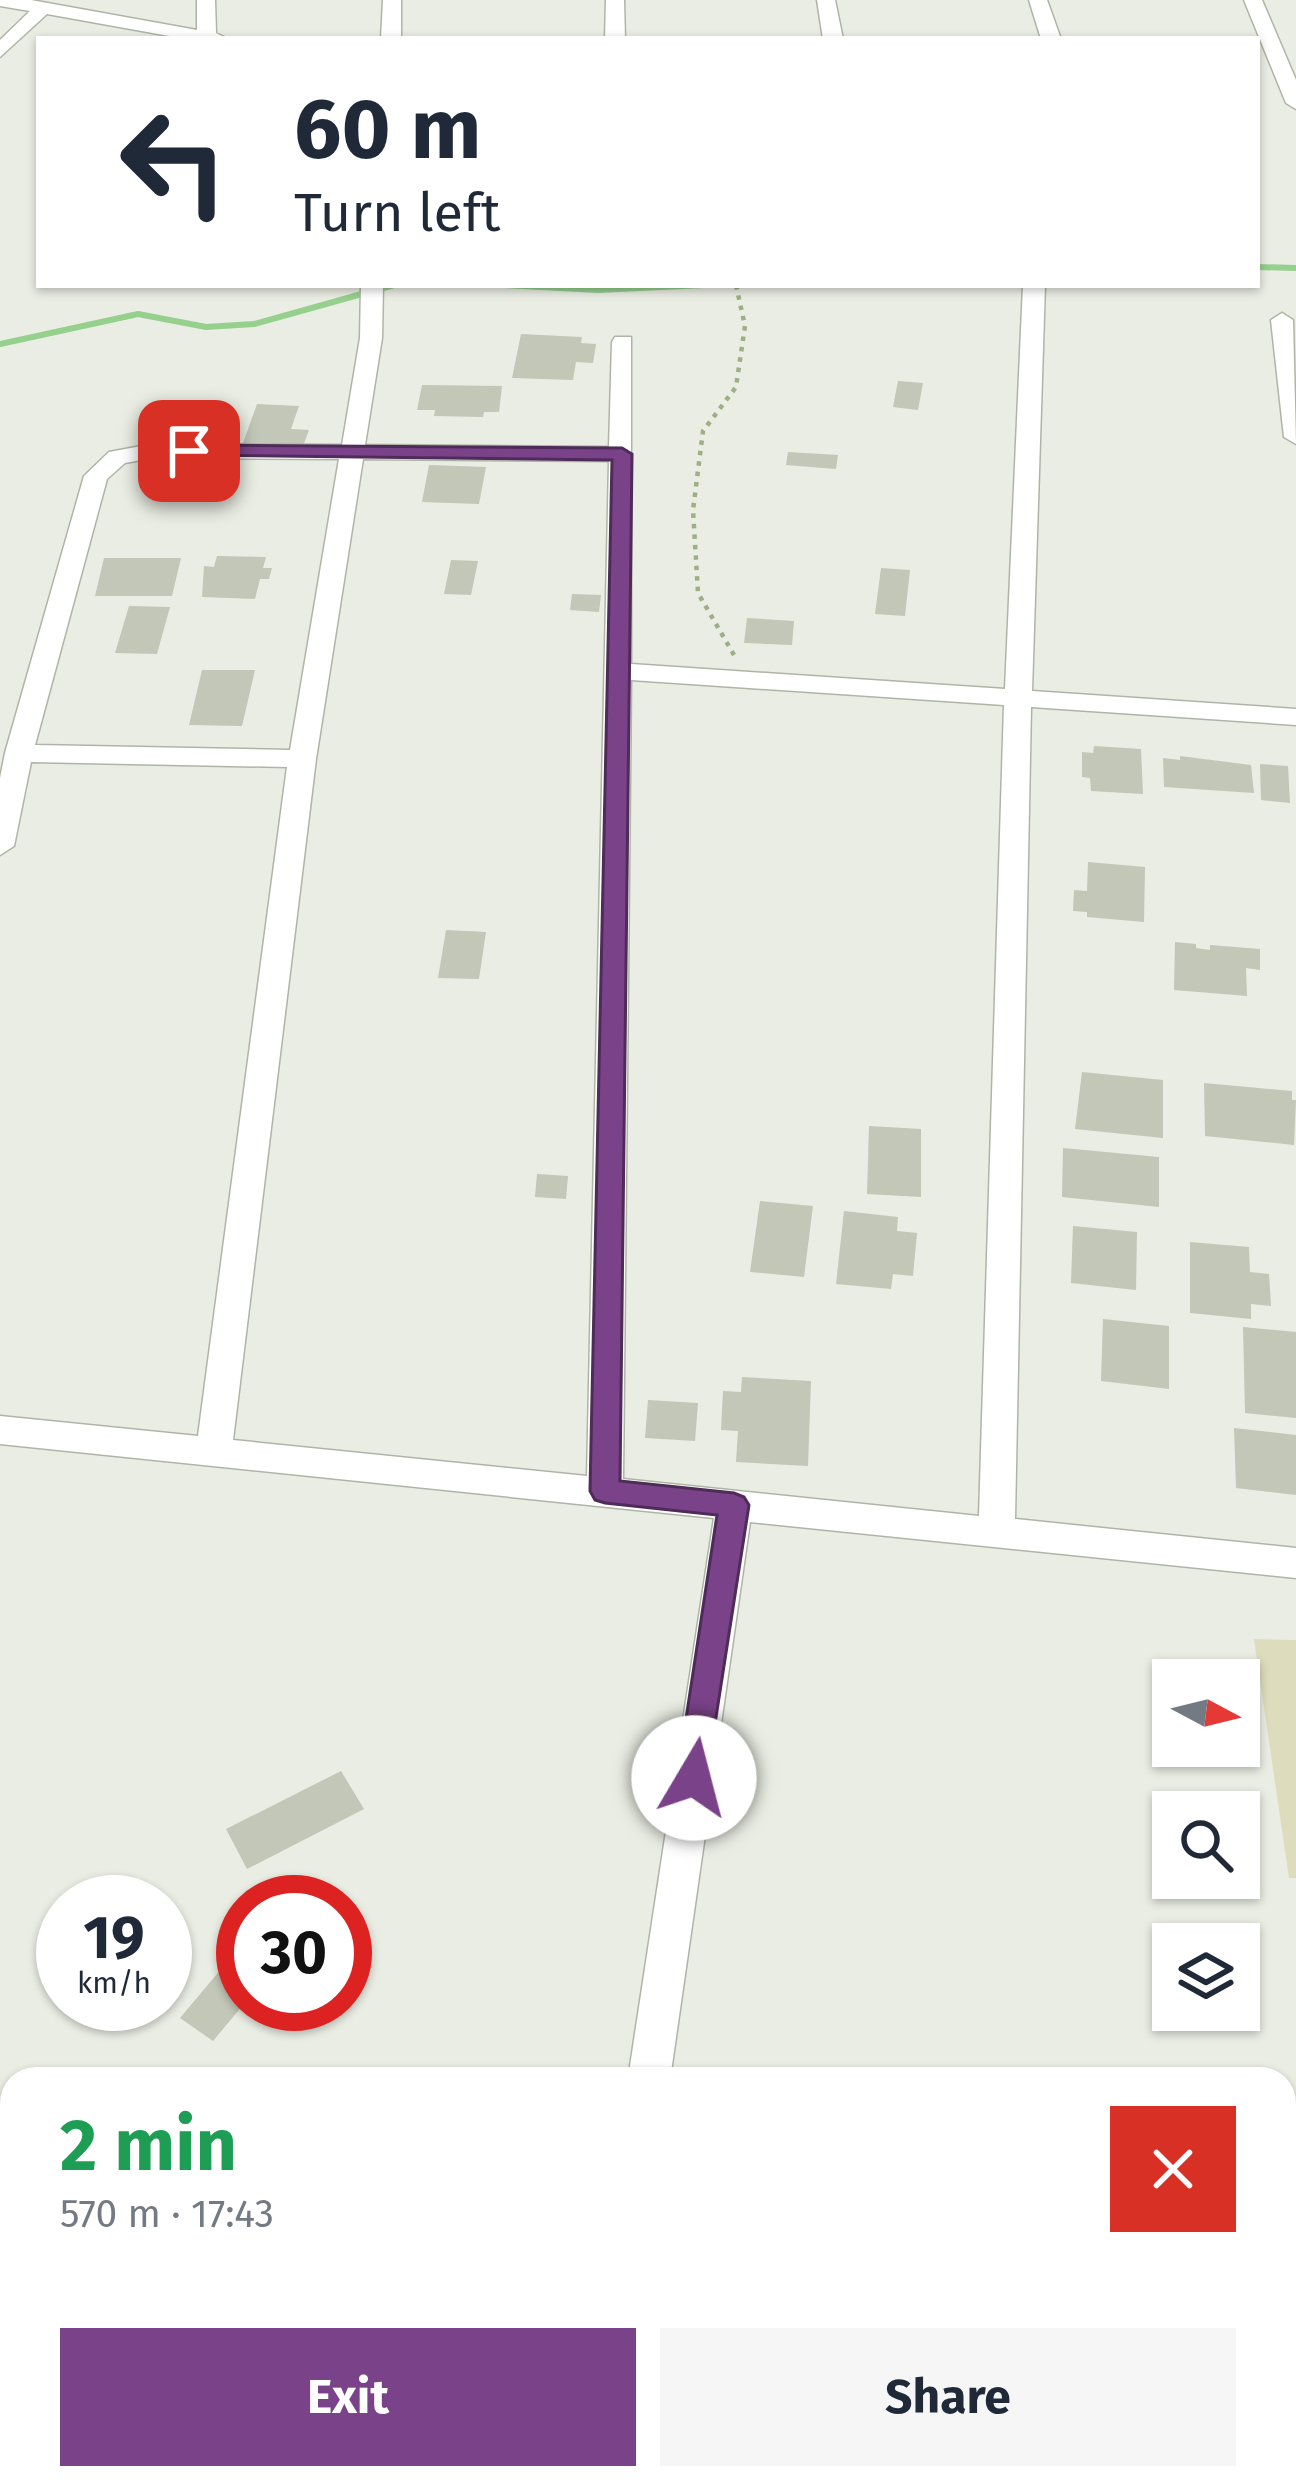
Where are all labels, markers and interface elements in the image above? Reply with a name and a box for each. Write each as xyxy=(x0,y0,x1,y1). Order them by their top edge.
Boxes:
text: 60 m xyxy=(294,79,481,180)
icon: left xyxy=(96,84,252,240)
text: Turn left xyxy=(294,181,501,245)
pin xyxy=(138,400,240,502)
icon: arrive xyxy=(156,418,222,484)
north arrow xyxy=(1152,1659,1260,1767)
map controls xyxy=(1152,1659,1260,2031)
position arrow xyxy=(631,1715,757,1841)
button: search xyxy=(1152,1791,1260,1899)
speed limit sign: 30 xyxy=(216,1875,372,2031)
text: 19 xyxy=(83,1902,145,1974)
button: layers xyxy=(1152,1923,1260,2031)
text: km/h xyxy=(77,1965,151,2001)
text: 2 min xyxy=(60,2103,237,2189)
button: close xyxy=(1110,2106,1236,2232)
text: 570 m · 17:43 xyxy=(60,2191,274,2237)
button: Exit xyxy=(60,2328,636,2466)
button: Share xyxy=(660,2328,1236,2466)

